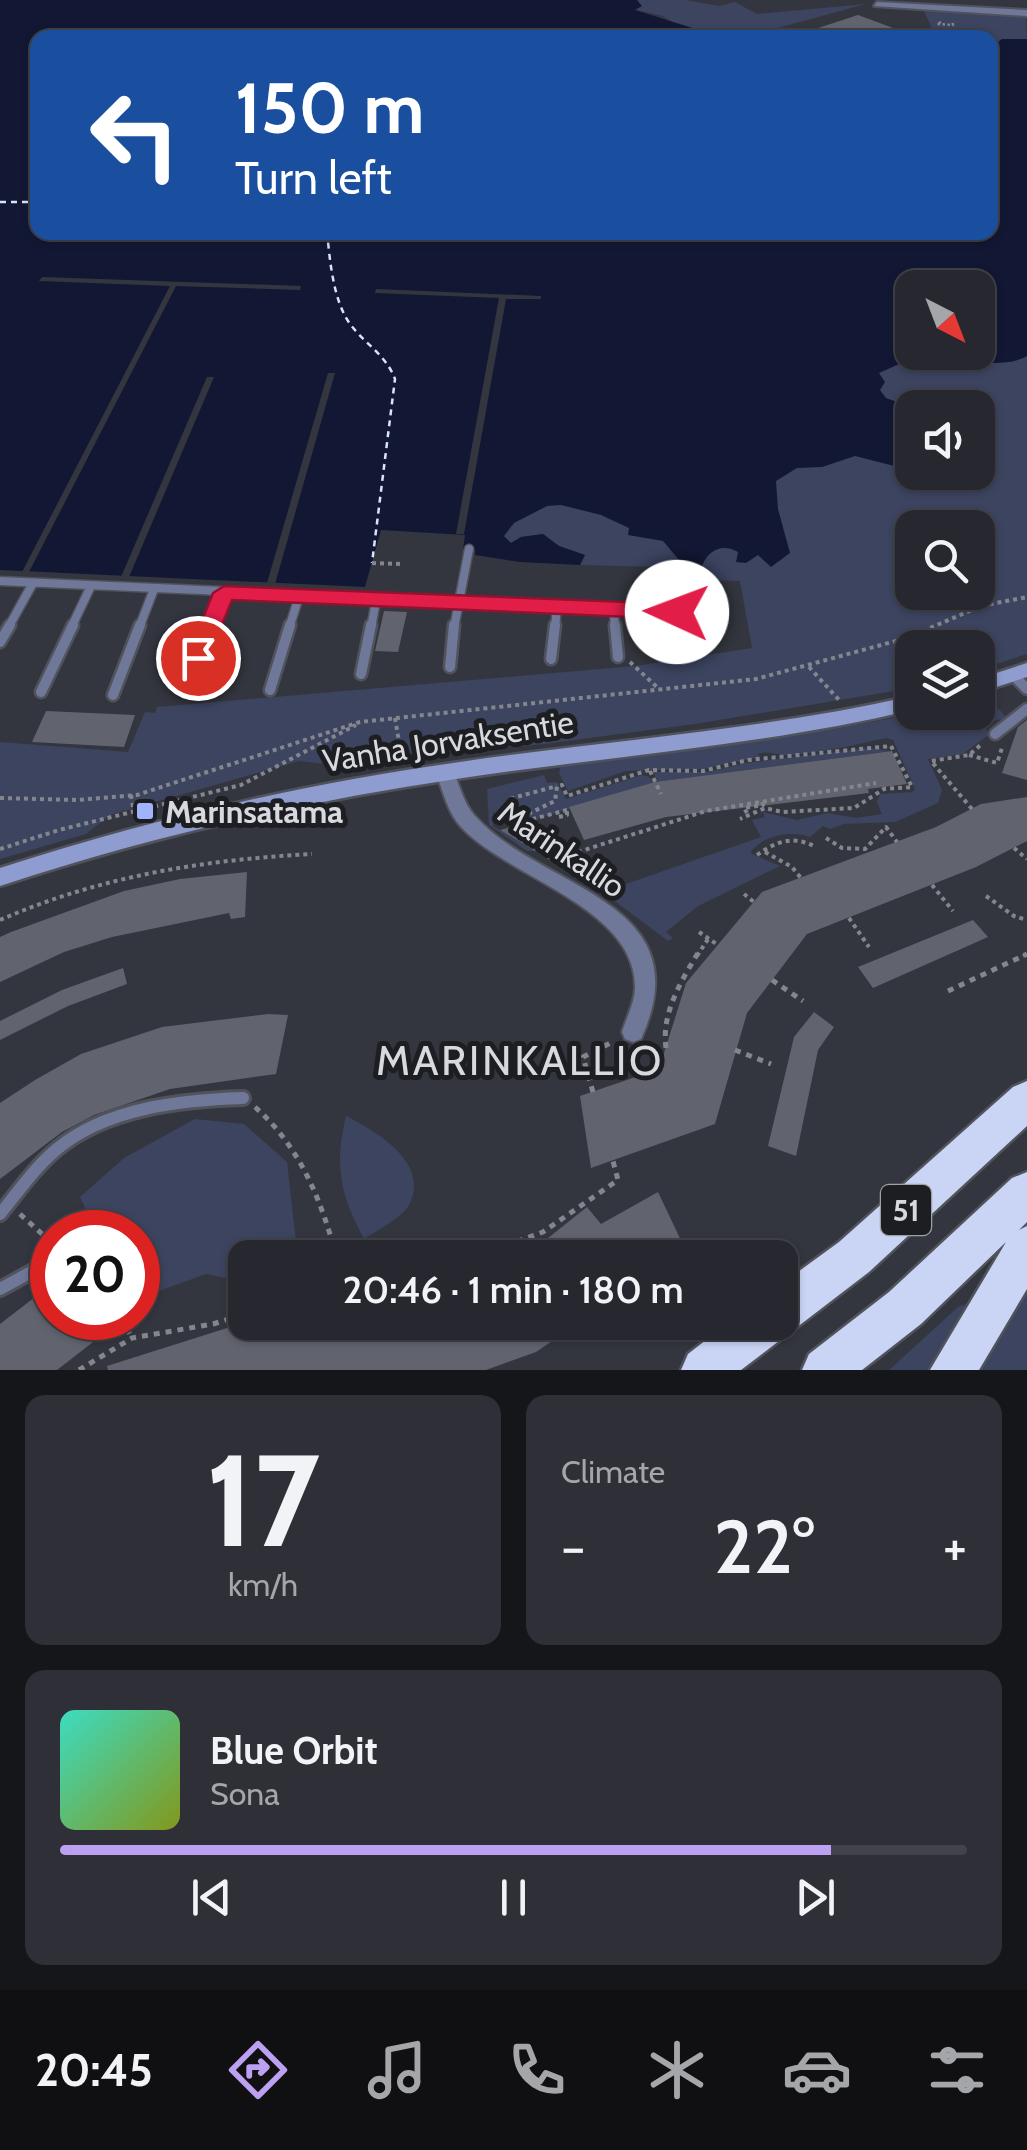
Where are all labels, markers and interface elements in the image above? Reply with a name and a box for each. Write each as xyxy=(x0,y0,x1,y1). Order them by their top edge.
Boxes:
text: 150 m xyxy=(235,65,424,151)
icon: left xyxy=(70,70,200,200)
text: Turn left xyxy=(235,151,392,205)
north arrow xyxy=(895,270,995,370)
map controls xyxy=(895,270,995,730)
button: sound xyxy=(895,390,995,490)
button: search xyxy=(895,510,995,610)
position arrow xyxy=(625,560,729,664)
pin xyxy=(156,616,241,701)
button: layers xyxy=(895,630,995,730)
icon: arrive xyxy=(171,631,226,686)
street label: Vanha Jorvaksentie xyxy=(320,702,576,780)
place label: Marinsatama xyxy=(165,792,343,831)
street label: Marinkallio xyxy=(491,792,633,906)
marker: Marinsatama xyxy=(134,800,156,822)
district label: MARINKALLIO xyxy=(376,1034,664,1086)
road number: 51 xyxy=(881,1185,931,1235)
speed limit sign: 20 xyxy=(30,1210,160,1340)
text: 20:46 · 1 min · 180 m xyxy=(342,1266,684,1313)
text: 17 xyxy=(206,1421,320,1579)
text: Climate xyxy=(561,1452,665,1491)
text: 22° xyxy=(714,1501,814,1592)
text: − xyxy=(561,1513,585,1580)
text: + xyxy=(943,1513,967,1580)
text: km/h xyxy=(228,1565,298,1604)
text: Blue Orbit xyxy=(210,1727,378,1774)
text: Sona xyxy=(210,1774,280,1813)
icon: previous xyxy=(184,1870,239,1925)
icon: pause xyxy=(486,1870,541,1925)
icon: next xyxy=(788,1870,843,1925)
icon: directions xyxy=(223,2035,293,2105)
icon: music xyxy=(362,2035,432,2105)
icon: phone xyxy=(502,2035,572,2105)
icon: climate xyxy=(642,2035,712,2105)
icon: car xyxy=(782,2035,852,2105)
icon: filters xyxy=(922,2035,992,2105)
text: 20:45 xyxy=(35,2043,153,2097)

